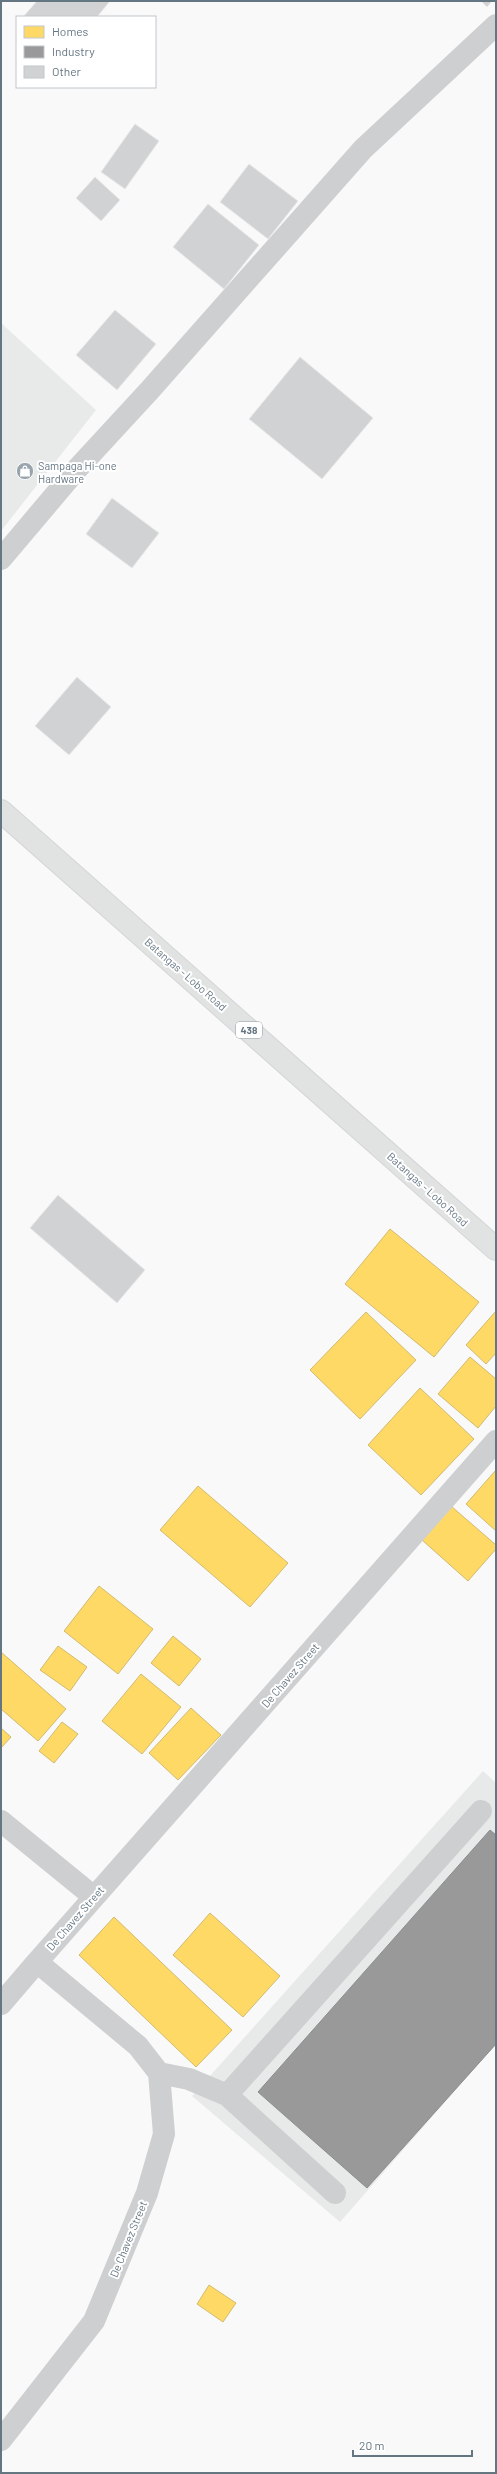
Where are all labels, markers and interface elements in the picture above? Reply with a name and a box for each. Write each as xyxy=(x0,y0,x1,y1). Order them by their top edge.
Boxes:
legend xyxy=(16,16,156,88)
text: Homes xyxy=(52,24,89,38)
text: Industry xyxy=(52,44,95,58)
text: Other xyxy=(52,64,82,78)
place label: Sampaga Hi-one Hardware xyxy=(38,459,117,485)
shop icon: Sampaga Hi-one Hardware xyxy=(15,461,35,481)
street label: Batangas - Lobo Road xyxy=(142,935,230,1013)
road number: 438 xyxy=(236,1022,262,1038)
street label: Batangas - Lobo Road xyxy=(385,1149,471,1229)
street label: De Chavez Street xyxy=(259,1640,321,1710)
street label: De Chavez Street xyxy=(44,1883,106,1953)
street label: De Chavez Street xyxy=(107,2199,149,2279)
scale bar xyxy=(353,2432,472,2458)
text: 20 m xyxy=(359,2438,385,2452)

